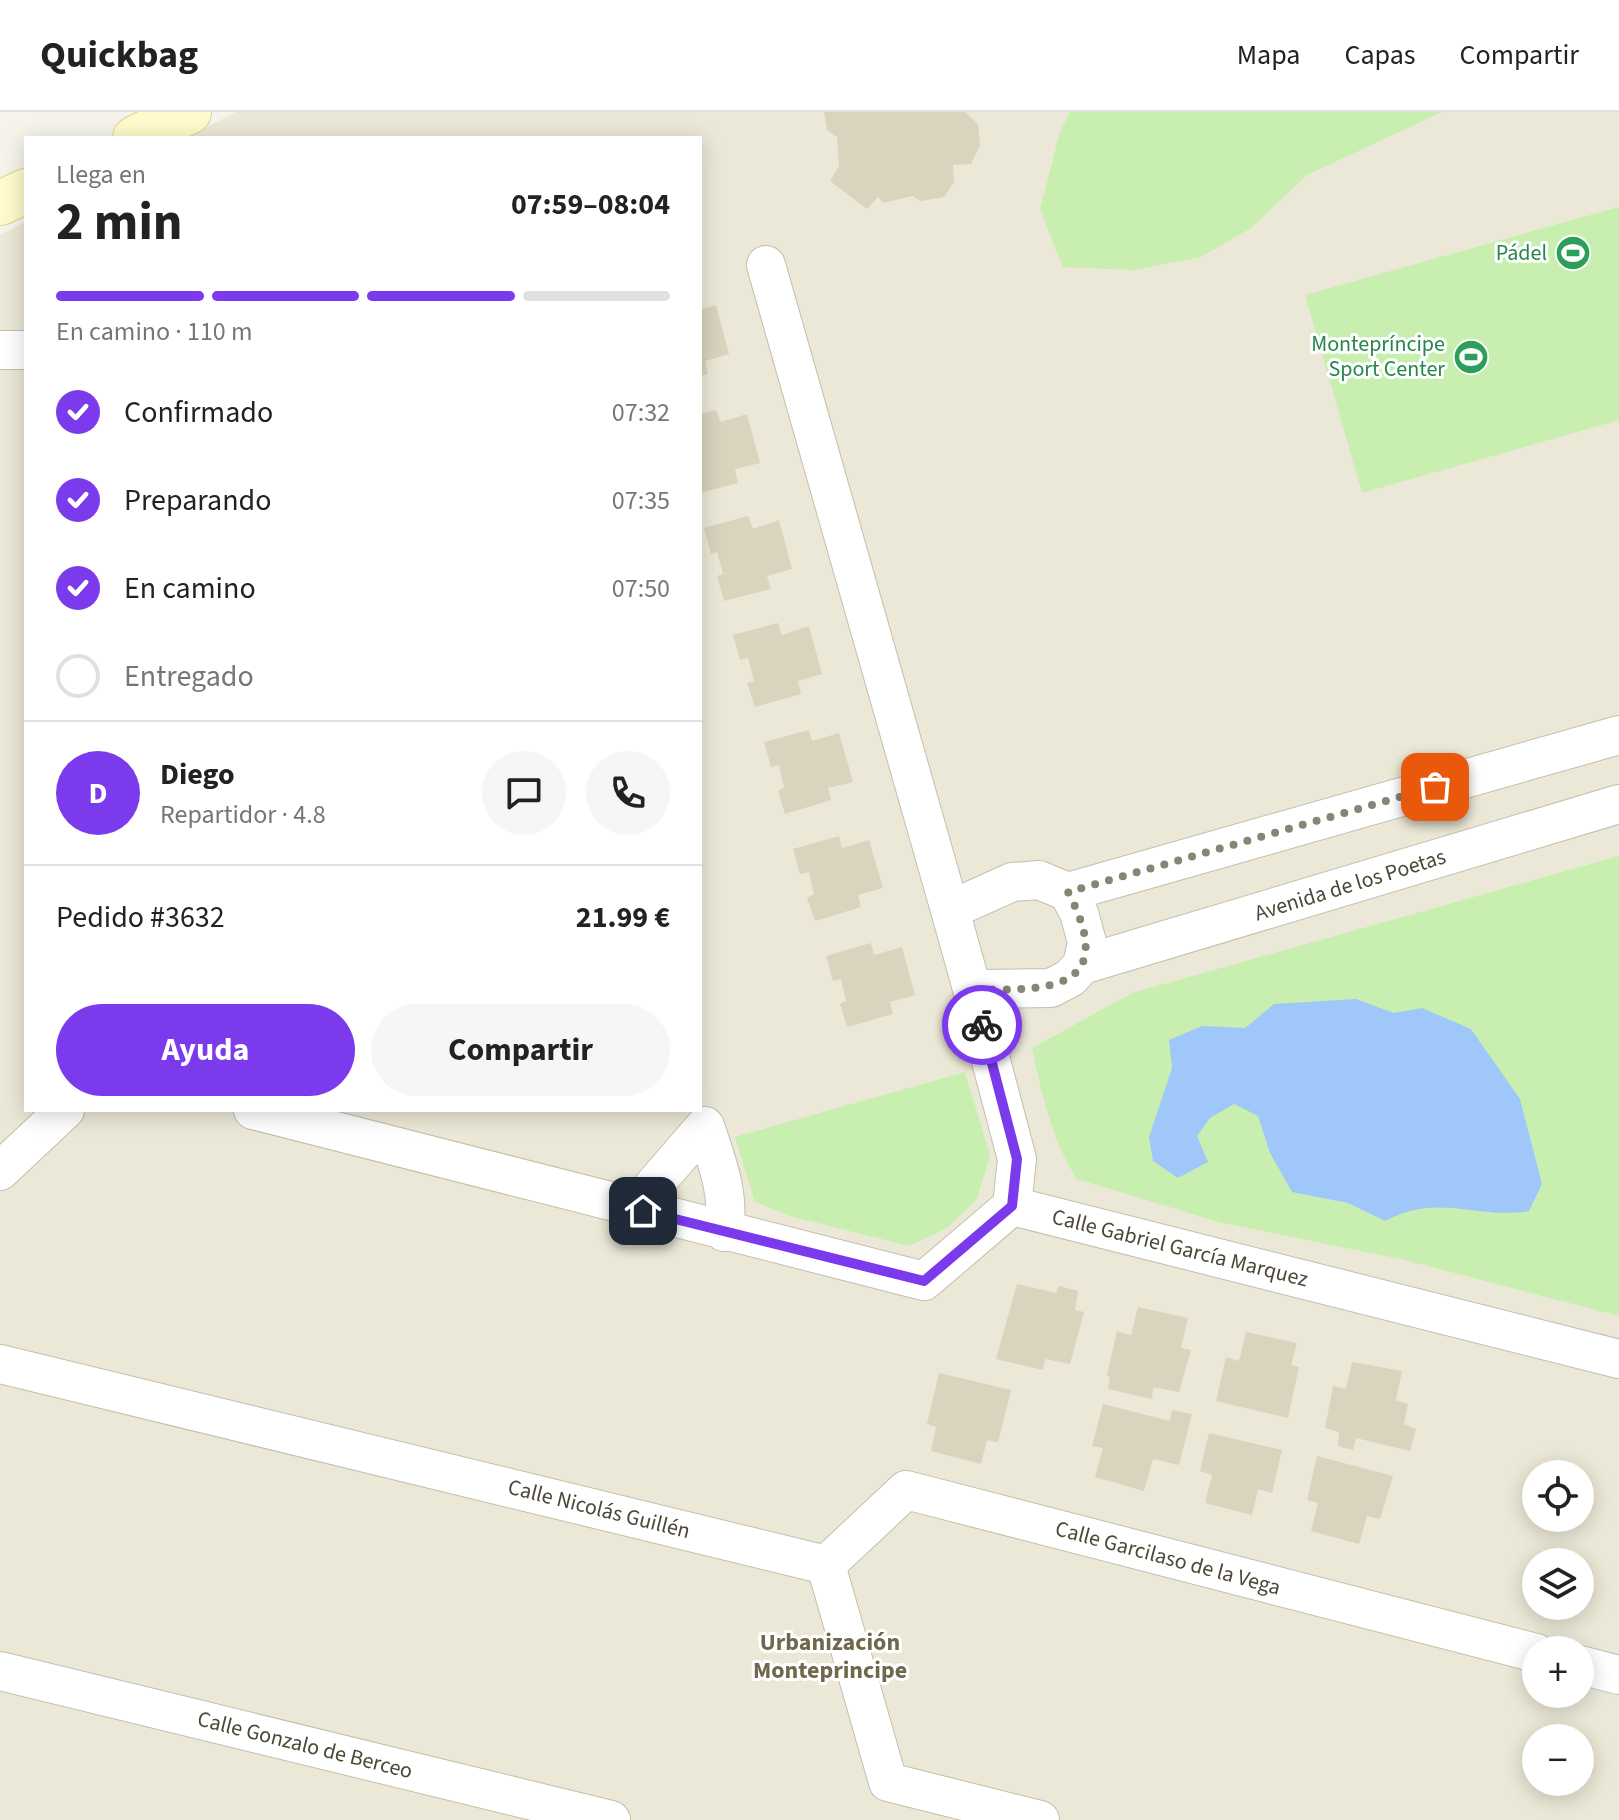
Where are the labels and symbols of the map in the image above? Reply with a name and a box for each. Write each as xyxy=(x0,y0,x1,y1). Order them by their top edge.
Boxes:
sports icon: Pádel xyxy=(1554,234,1592,272)
place label: Pádel xyxy=(1496,237,1547,269)
place label: Montepríncipe Sport Center xyxy=(1311,328,1445,385)
sports icon: Montepríncipe Sport Center xyxy=(1452,338,1490,376)
pin xyxy=(1401,753,1469,821)
street label: Avenida de los Poetas xyxy=(1250,841,1450,929)
courier xyxy=(942,985,1022,1065)
pin xyxy=(609,1177,677,1245)
street label: Calle Gabriel García Marquez xyxy=(1049,1201,1311,1295)
street label: Calle Nicolás Guillén xyxy=(505,1471,693,1547)
street label: Calle Garcilaso de la Vega xyxy=(1052,1513,1284,1603)
district label: Urbanización Monteprincipe xyxy=(753,1625,907,1688)
street label: Calle Gonzalo de Berceo xyxy=(194,1703,416,1787)

